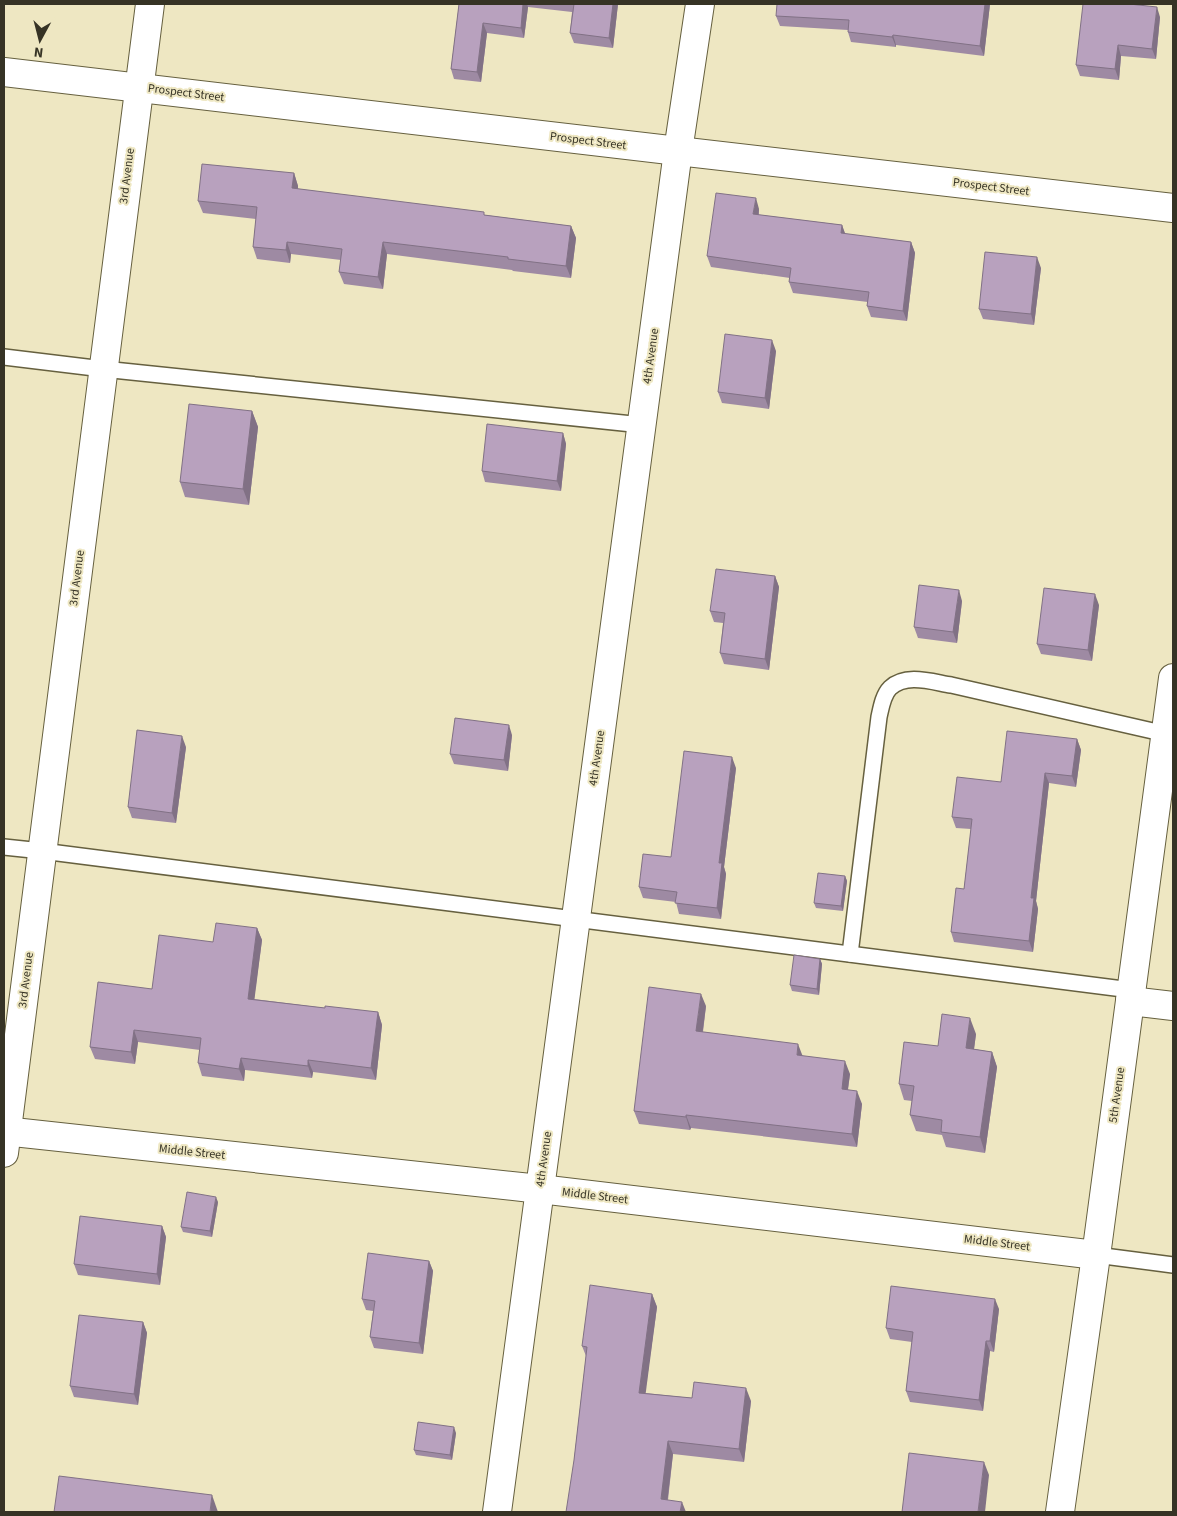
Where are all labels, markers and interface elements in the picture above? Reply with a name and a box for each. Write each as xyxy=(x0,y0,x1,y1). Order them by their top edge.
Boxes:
north arrow xyxy=(15,15,65,65)
text: N xyxy=(33,41,44,62)
street label: Prospect Street xyxy=(147,80,225,106)
street label: Prospect Street xyxy=(549,128,627,154)
street label: 3rd Avenue xyxy=(115,147,139,205)
street label: Prospect Street xyxy=(952,174,1030,200)
street label: 4th Avenue xyxy=(639,327,663,385)
street label: 3rd Avenue xyxy=(65,549,89,607)
street label: 4th Avenue xyxy=(585,729,609,787)
street label: 3rd Avenue xyxy=(14,951,38,1009)
street label: 5th Avenue xyxy=(1105,1066,1129,1124)
street label: 4th Avenue xyxy=(532,1130,556,1188)
street label: Middle Street xyxy=(158,1140,226,1164)
street label: Middle Street xyxy=(561,1184,629,1208)
street label: Middle Street xyxy=(963,1231,1031,1255)

